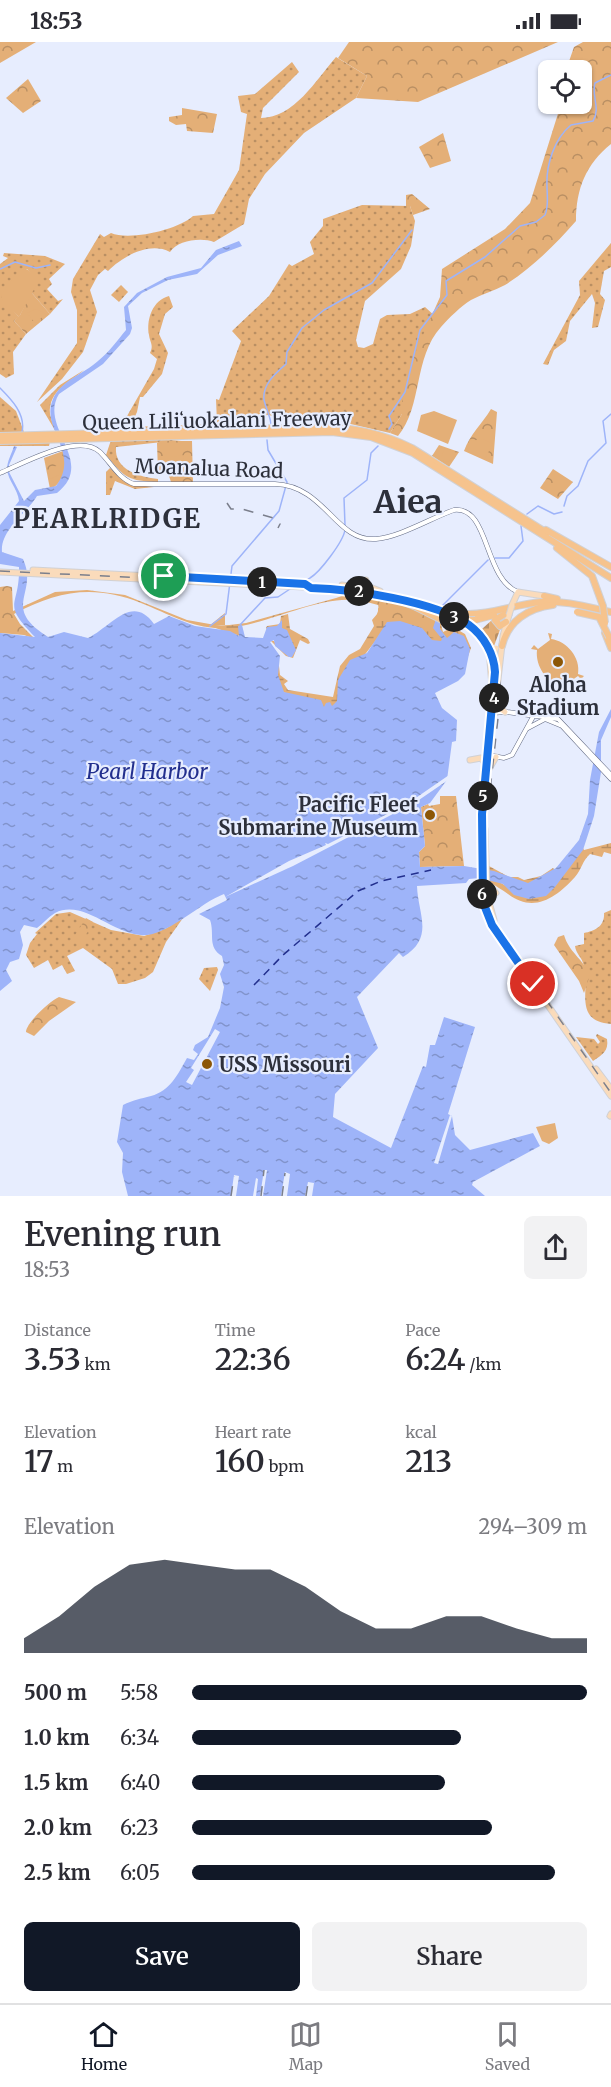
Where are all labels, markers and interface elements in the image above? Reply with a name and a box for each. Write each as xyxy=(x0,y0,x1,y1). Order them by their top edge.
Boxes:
text: 18:53 xyxy=(30,7,83,35)
map controls xyxy=(538,60,592,114)
button: locate xyxy=(538,60,592,114)
street label: Queen Liliʻuokalani Freeway xyxy=(82,405,352,435)
street label: Moanalua Road xyxy=(134,453,284,483)
district label: Aiea xyxy=(373,482,442,522)
district label: PEARLRIDGE xyxy=(13,502,201,535)
pin xyxy=(138,550,189,601)
icon: arrive xyxy=(147,559,180,592)
pin: 1 xyxy=(247,567,277,597)
text: 1 xyxy=(258,572,266,592)
pin: 2 xyxy=(344,576,374,606)
text: 2 xyxy=(354,581,364,601)
pin: 3 xyxy=(439,602,469,632)
text: 3 xyxy=(449,607,459,627)
marker: Aloha Stadium xyxy=(551,655,565,669)
place label: Aloha Stadium xyxy=(517,672,599,720)
pin: 4 xyxy=(479,683,509,713)
text: 4 xyxy=(489,688,499,708)
water label: Pearl Harbor xyxy=(86,758,208,785)
pin: 5 xyxy=(468,781,498,811)
text: 5 xyxy=(478,786,488,806)
place label: Pacific Fleet Submarine Museum xyxy=(218,792,418,840)
marker: Pacific Fleet Submarine Museum xyxy=(423,808,437,822)
pin: 6 xyxy=(467,879,497,909)
text: 6 xyxy=(477,884,487,904)
pin xyxy=(507,958,558,1009)
icon: check xyxy=(516,967,549,1000)
place label: USS Missouri xyxy=(219,1052,351,1077)
marker: USS Missouri xyxy=(200,1057,214,1071)
text: Evening run xyxy=(24,1214,221,1255)
button: share xyxy=(524,1216,587,1279)
text: 18:53 xyxy=(24,1257,70,1282)
text: Distance xyxy=(24,1320,91,1340)
text: Time xyxy=(215,1320,255,1340)
text: Pace xyxy=(405,1320,440,1340)
text: 3.53 xyxy=(24,1340,81,1378)
text: 22:36 xyxy=(215,1340,291,1378)
text: 6:24 xyxy=(405,1340,465,1378)
text: km xyxy=(81,1354,111,1374)
text: /km xyxy=(465,1354,502,1374)
text: Elevation xyxy=(24,1422,97,1442)
text: Heart rate xyxy=(215,1422,291,1442)
text: kcal xyxy=(405,1422,437,1442)
text: 17 xyxy=(24,1442,53,1480)
text: 160 xyxy=(215,1442,265,1480)
text: 213 xyxy=(405,1442,452,1480)
text: m xyxy=(53,1456,73,1476)
text: bpm xyxy=(265,1456,304,1476)
text: Elevation xyxy=(24,1514,115,1539)
text: 294–309 m xyxy=(479,1514,587,1539)
text: 500 m xyxy=(24,1680,87,1705)
text: 5:58 xyxy=(120,1680,158,1705)
text: 1.0 km xyxy=(24,1725,90,1750)
text: 6:34 xyxy=(120,1725,159,1750)
text: 1.5 km xyxy=(24,1770,88,1795)
text: 6:40 xyxy=(120,1770,160,1795)
text: 2.0 km xyxy=(24,1815,92,1840)
text: 6:23 xyxy=(120,1815,159,1840)
text: 2.5 km xyxy=(24,1860,91,1885)
text: 6:05 xyxy=(120,1860,160,1885)
button: Save xyxy=(24,1922,300,1991)
button: Share xyxy=(312,1922,587,1991)
tab: Home xyxy=(81,2018,127,2074)
tab: Map xyxy=(289,2018,323,2074)
tab: Saved xyxy=(485,2018,530,2074)

